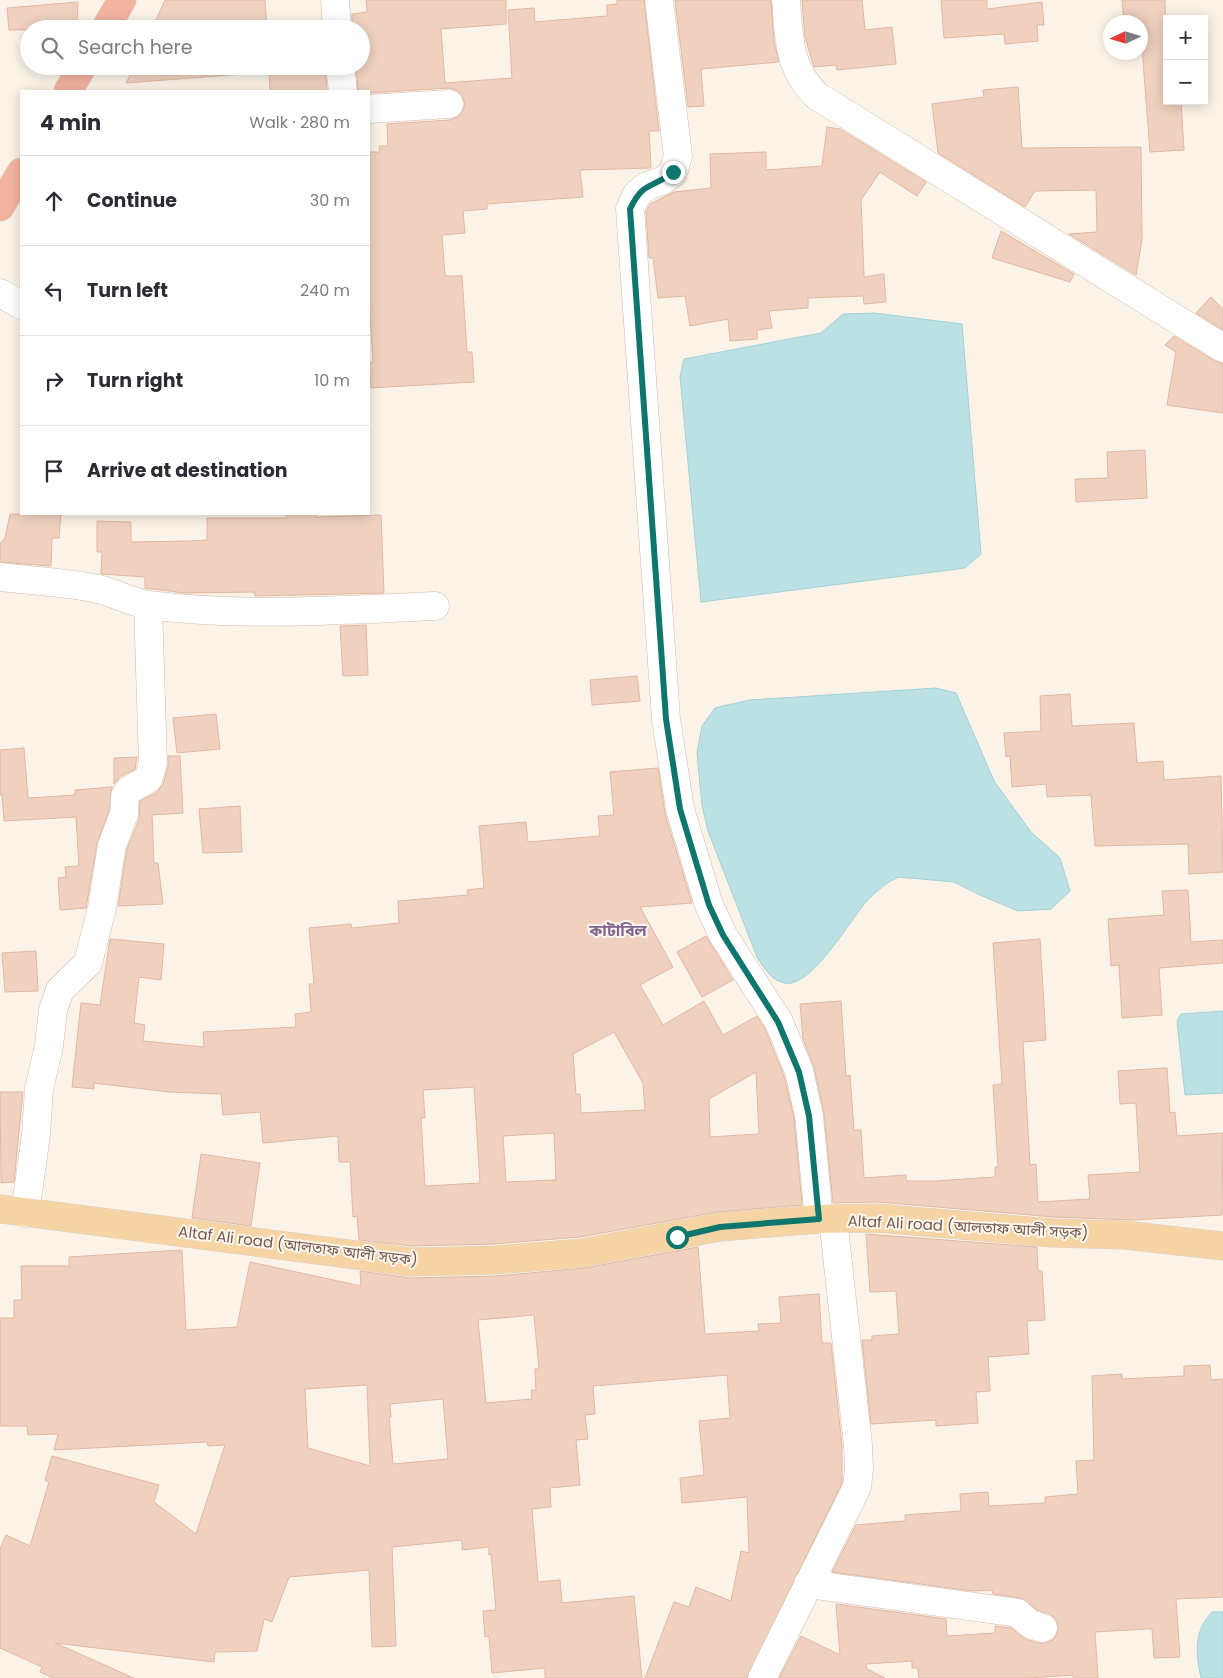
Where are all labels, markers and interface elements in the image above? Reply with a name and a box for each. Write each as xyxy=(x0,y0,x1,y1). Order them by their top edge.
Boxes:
north arrow xyxy=(1103,15,1148,60)
map controls xyxy=(1163,15,1208,105)
button: + xyxy=(1163,15,1208,60)
search box xyxy=(20,20,370,75)
icon: search xyxy=(38,34,66,62)
text: Search here xyxy=(78,34,192,61)
button: − xyxy=(1163,60,1208,105)
text: 4 min xyxy=(40,108,101,137)
text: Walk · 280 m xyxy=(249,111,350,134)
route end xyxy=(662,161,685,184)
icon: ahead xyxy=(40,187,68,215)
text: Continue xyxy=(87,187,177,214)
text: 30 m xyxy=(310,189,350,212)
icon: left xyxy=(40,277,68,305)
text: Turn left xyxy=(87,277,168,304)
text: 240 m xyxy=(300,279,350,302)
icon: right xyxy=(40,367,68,395)
text: Turn right xyxy=(87,367,183,394)
text: 10 m xyxy=(314,369,350,392)
icon: arrive xyxy=(40,457,68,485)
text: Arrive at destination xyxy=(87,457,288,484)
district label: কাটাবিল xyxy=(588,919,648,942)
street label: Altaf Ali road (আলতাফ আলী সড়ক) xyxy=(847,1210,1089,1243)
street label: Altaf Ali road (আলতাফ আলী সড়ক) xyxy=(177,1220,419,1271)
route start xyxy=(666,1226,689,1249)

